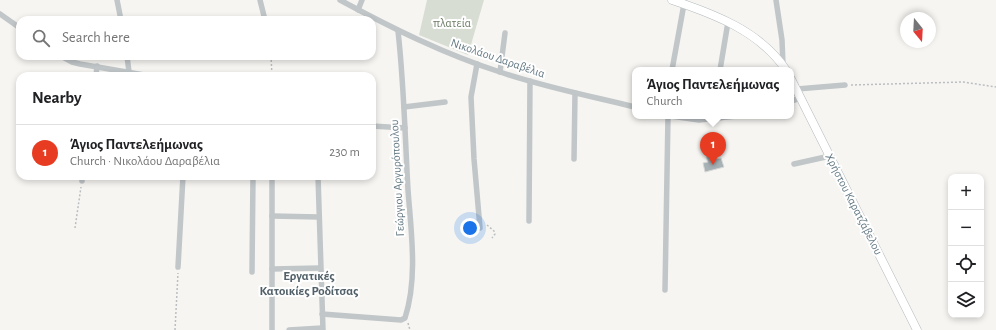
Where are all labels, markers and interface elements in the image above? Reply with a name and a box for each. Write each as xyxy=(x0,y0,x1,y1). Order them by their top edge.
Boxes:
north arrow xyxy=(900,12,936,48)
search box xyxy=(16,16,376,60)
park label: πλατεία xyxy=(432,17,471,29)
icon: search xyxy=(30,27,52,49)
text: Search here xyxy=(62,30,130,45)
street label: Νικολάου Δαραβέλια xyxy=(449,36,547,80)
popup xyxy=(632,67,794,119)
text: Άγιος Παντελεήμωνας xyxy=(647,77,779,92)
text: Nearby xyxy=(32,89,82,106)
text: Church xyxy=(647,95,683,108)
street label: Γεώργιου Αργυρόπουλου xyxy=(388,119,406,237)
pin: 1 xyxy=(700,132,726,165)
text: Άγιος Παντελεήμωνας xyxy=(70,137,203,152)
text: 1 xyxy=(43,146,47,159)
text: 230 m xyxy=(329,146,360,159)
street label: Χρήστου Καρατζάβελου xyxy=(822,151,885,257)
text: Church · Νικολάου Δαραβέλια xyxy=(70,155,220,168)
map controls xyxy=(948,174,984,318)
button: + xyxy=(948,174,984,210)
button: − xyxy=(948,210,984,246)
your location xyxy=(460,218,480,238)
button: locate xyxy=(948,246,984,282)
district label: Εργατικές Κατοικίες Ροδίτσας xyxy=(260,270,358,298)
button: layers xyxy=(948,282,984,318)

